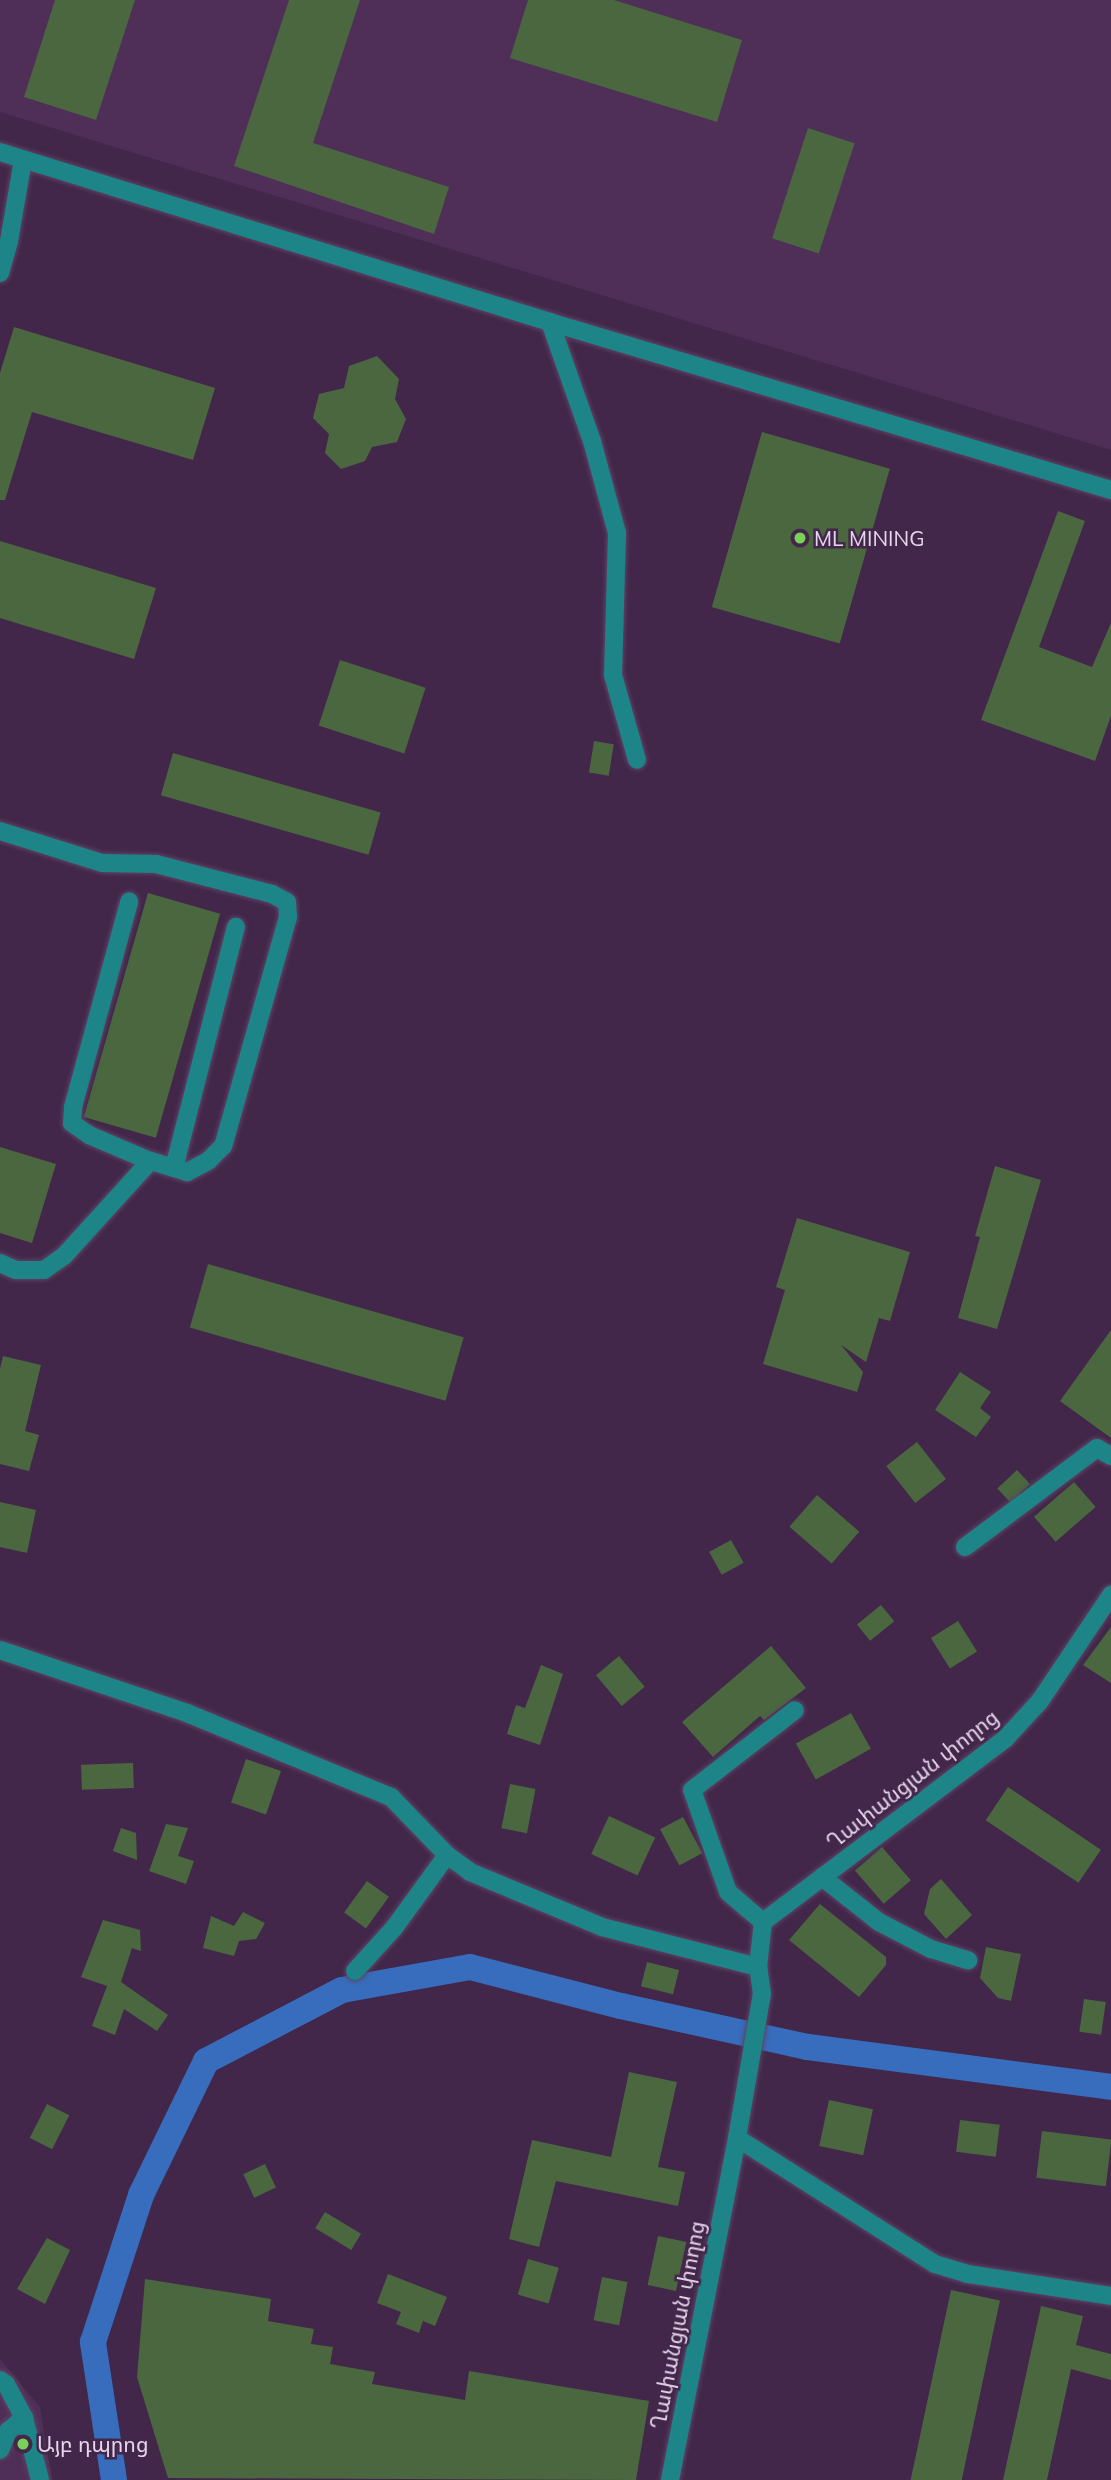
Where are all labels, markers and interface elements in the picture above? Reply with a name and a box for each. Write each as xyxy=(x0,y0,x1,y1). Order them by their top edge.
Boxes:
place label: ML MINING xyxy=(814,525,925,551)
marker: ML MINING xyxy=(792,530,808,546)
street label: Ղափանցյան փողոց xyxy=(821,1704,1003,1854)
street label: Ղափանցյան փողոց xyxy=(644,2219,710,2431)
place label: Այբ դպրոց xyxy=(37,2431,148,2457)
marker: Այբ դպրոց xyxy=(15,2436,31,2452)

